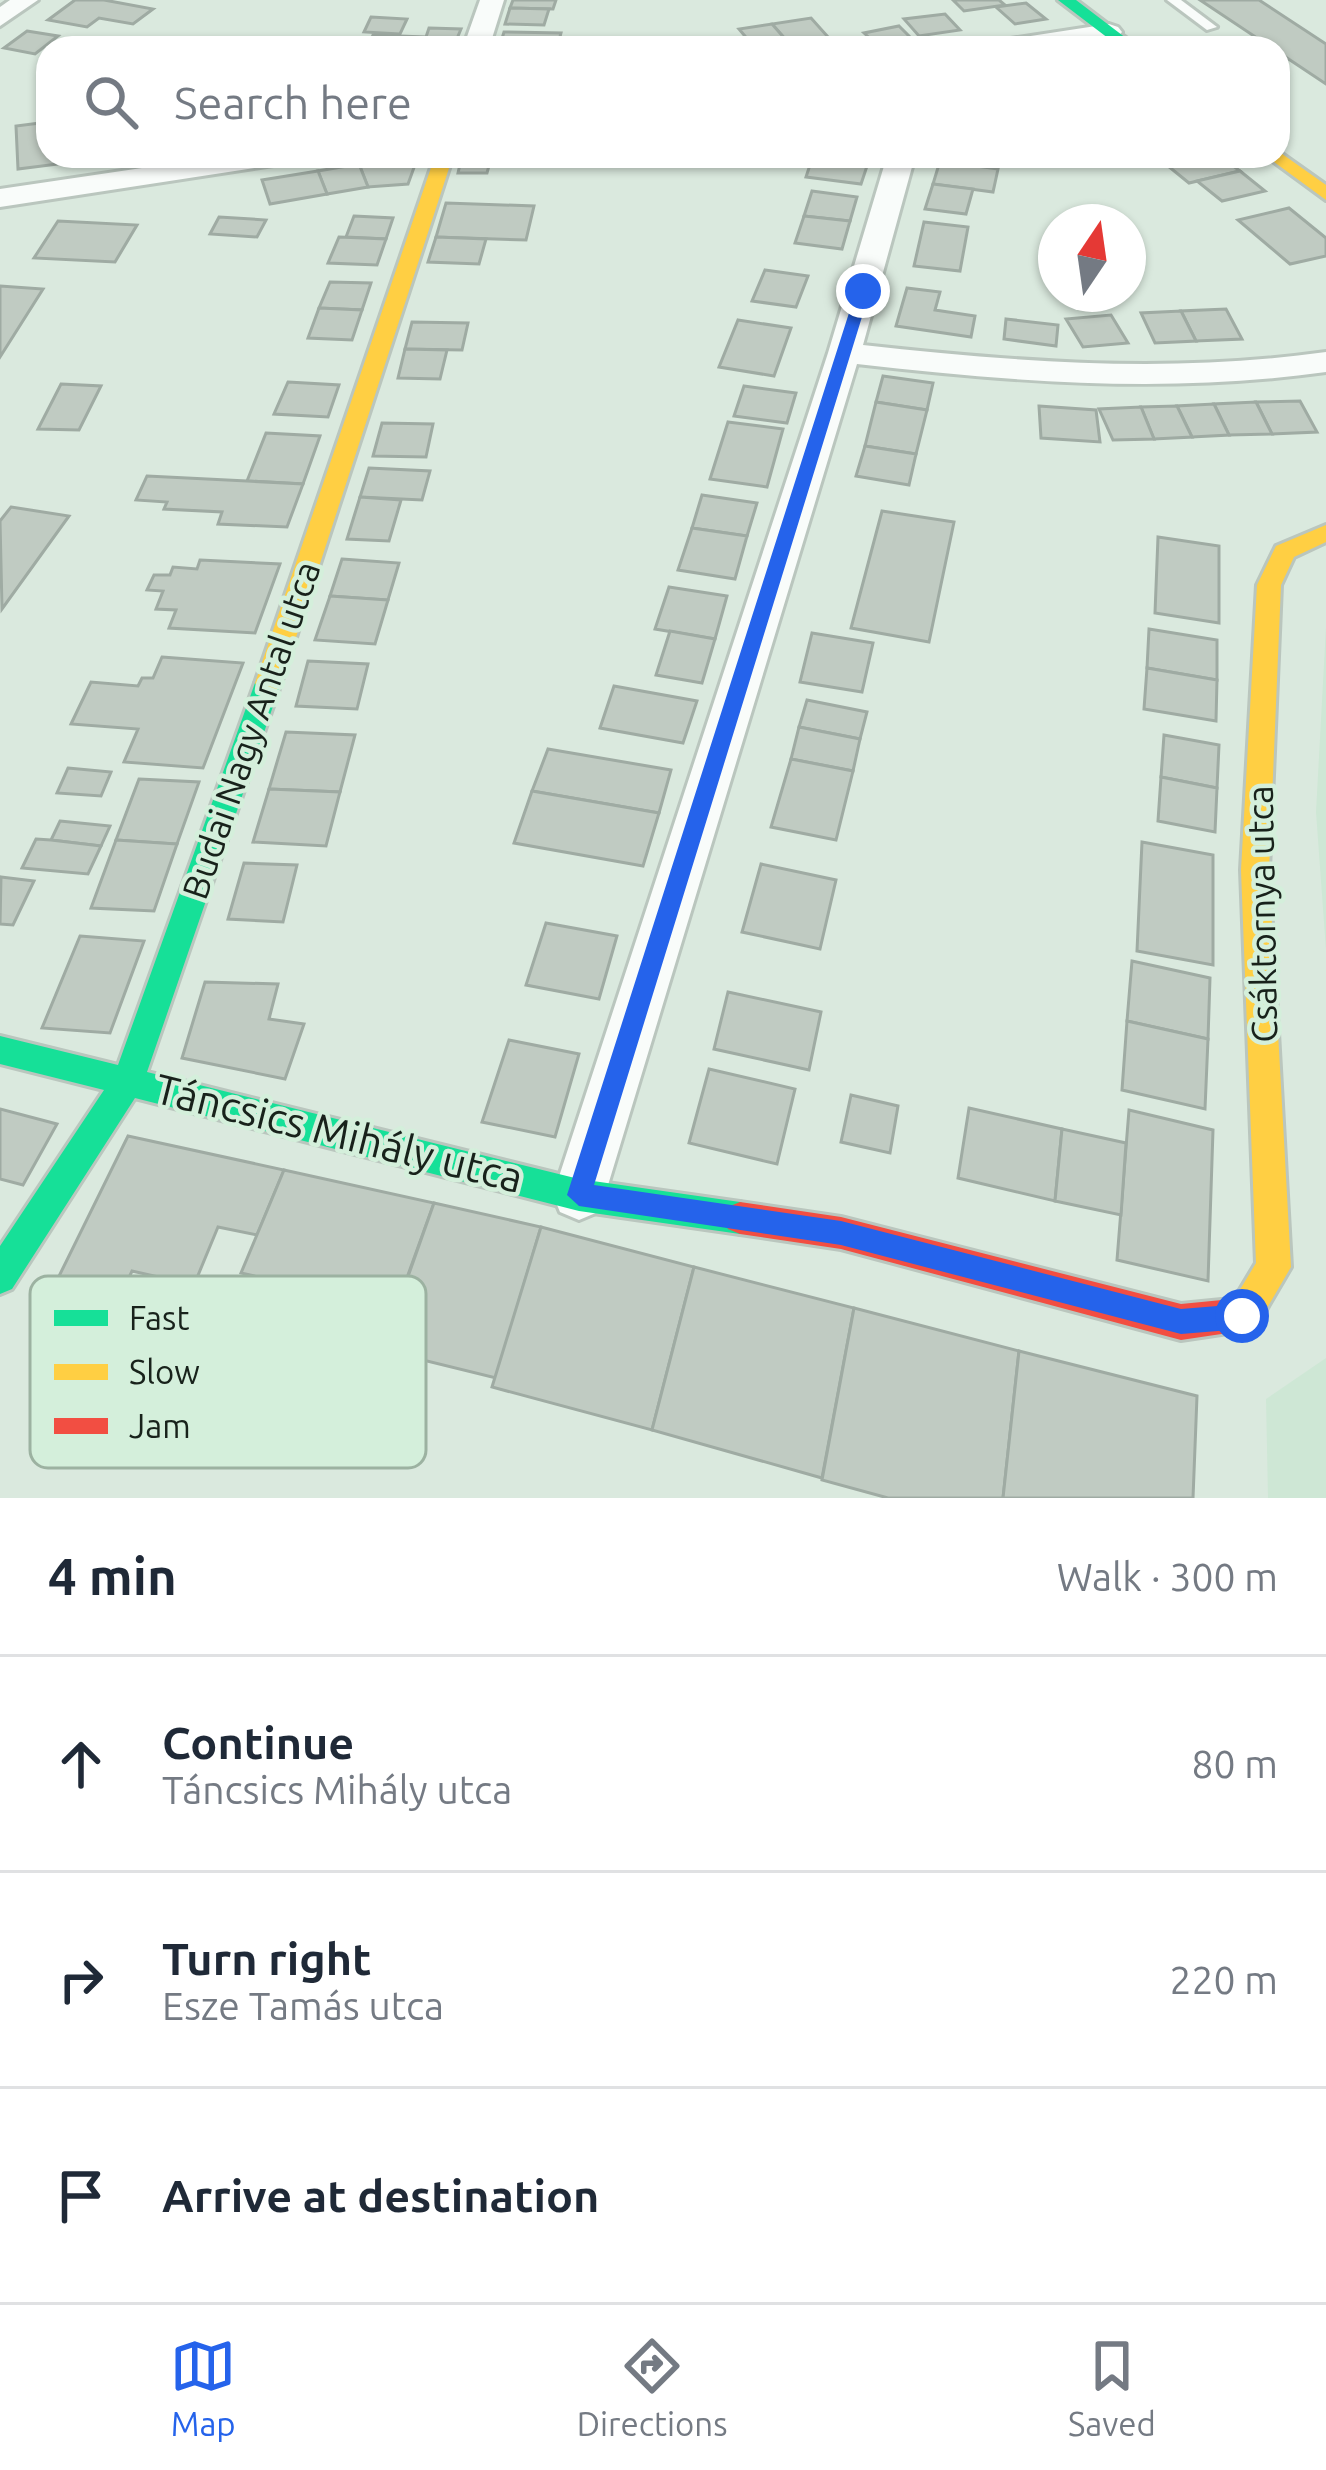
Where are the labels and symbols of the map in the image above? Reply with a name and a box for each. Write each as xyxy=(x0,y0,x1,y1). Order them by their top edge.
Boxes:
north arrow xyxy=(1038,204,1146,312)
route end xyxy=(836,264,890,318)
street label: Budai Nagy Antal utca xyxy=(173,556,328,904)
street label: Csáktornya utca xyxy=(1239,785,1284,1043)
street label: Táncsics Mihály utca xyxy=(150,1064,528,1201)
legend xyxy=(30,1276,426,1468)
route start xyxy=(1215,1289,1269,1343)
text: Fast xyxy=(129,1299,189,1336)
text: Slow xyxy=(129,1353,200,1390)
text: Jam xyxy=(129,1407,191,1444)

